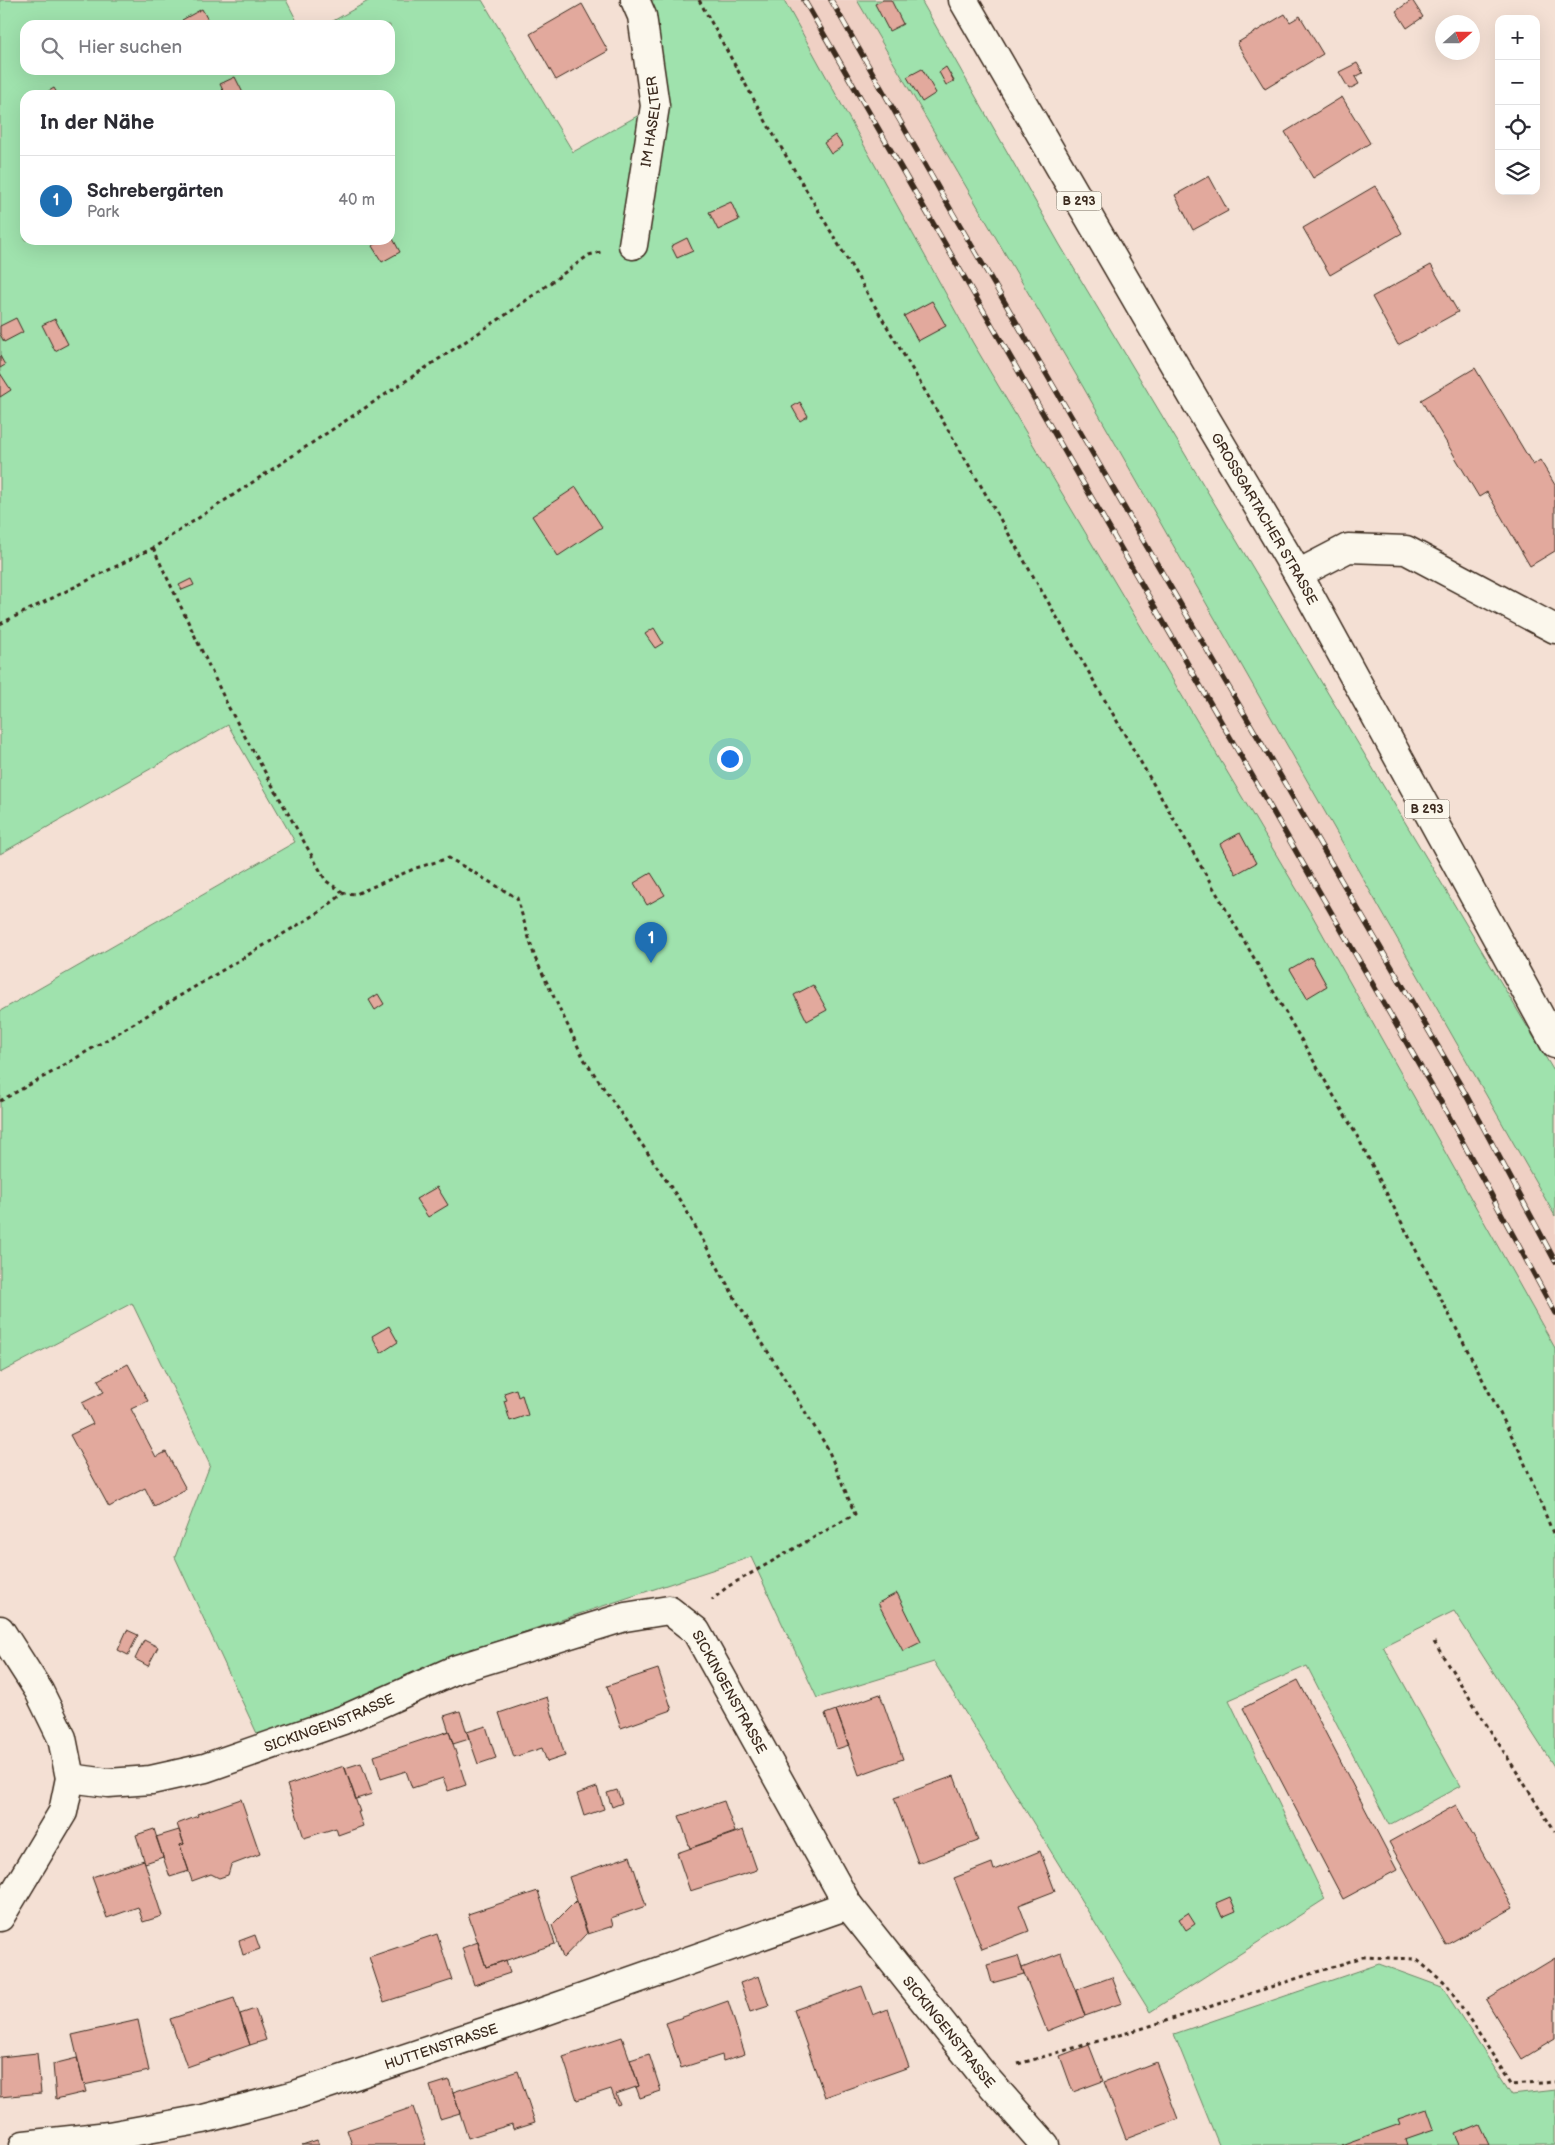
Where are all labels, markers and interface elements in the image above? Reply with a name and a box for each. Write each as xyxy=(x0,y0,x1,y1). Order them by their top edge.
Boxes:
north arrow xyxy=(1435,15,1480,60)
map controls xyxy=(1495,15,1540,195)
button: + xyxy=(1495,15,1540,60)
search box xyxy=(20,20,395,75)
icon: search xyxy=(38,34,66,62)
text: Hier suchen xyxy=(78,36,182,59)
button: − xyxy=(1495,60,1540,105)
street label: IM HASELTER xyxy=(637,75,664,168)
button: locate xyxy=(1495,105,1540,150)
text: In der Nähe xyxy=(40,110,154,135)
button: layers xyxy=(1495,150,1540,195)
text: Schrebergärten xyxy=(87,180,224,203)
text: 1 xyxy=(53,191,59,210)
text: 40 m xyxy=(338,191,375,210)
road number: B 293 xyxy=(1056,192,1102,210)
text: Park xyxy=(87,203,119,222)
street label: GROSSGARTACHER STRASSE xyxy=(1208,430,1322,608)
your location xyxy=(717,746,743,772)
road number: B 293 xyxy=(1404,800,1450,819)
pin: 1 xyxy=(635,922,667,963)
street label: SICKINGENSTRASSE xyxy=(689,1627,771,1757)
street label: SICKINGENSTRASSE xyxy=(262,1690,397,1755)
street label: SICKINGENSTRASSE xyxy=(899,1973,999,2091)
street label: HUTTENSTRASSE xyxy=(382,2020,500,2073)

